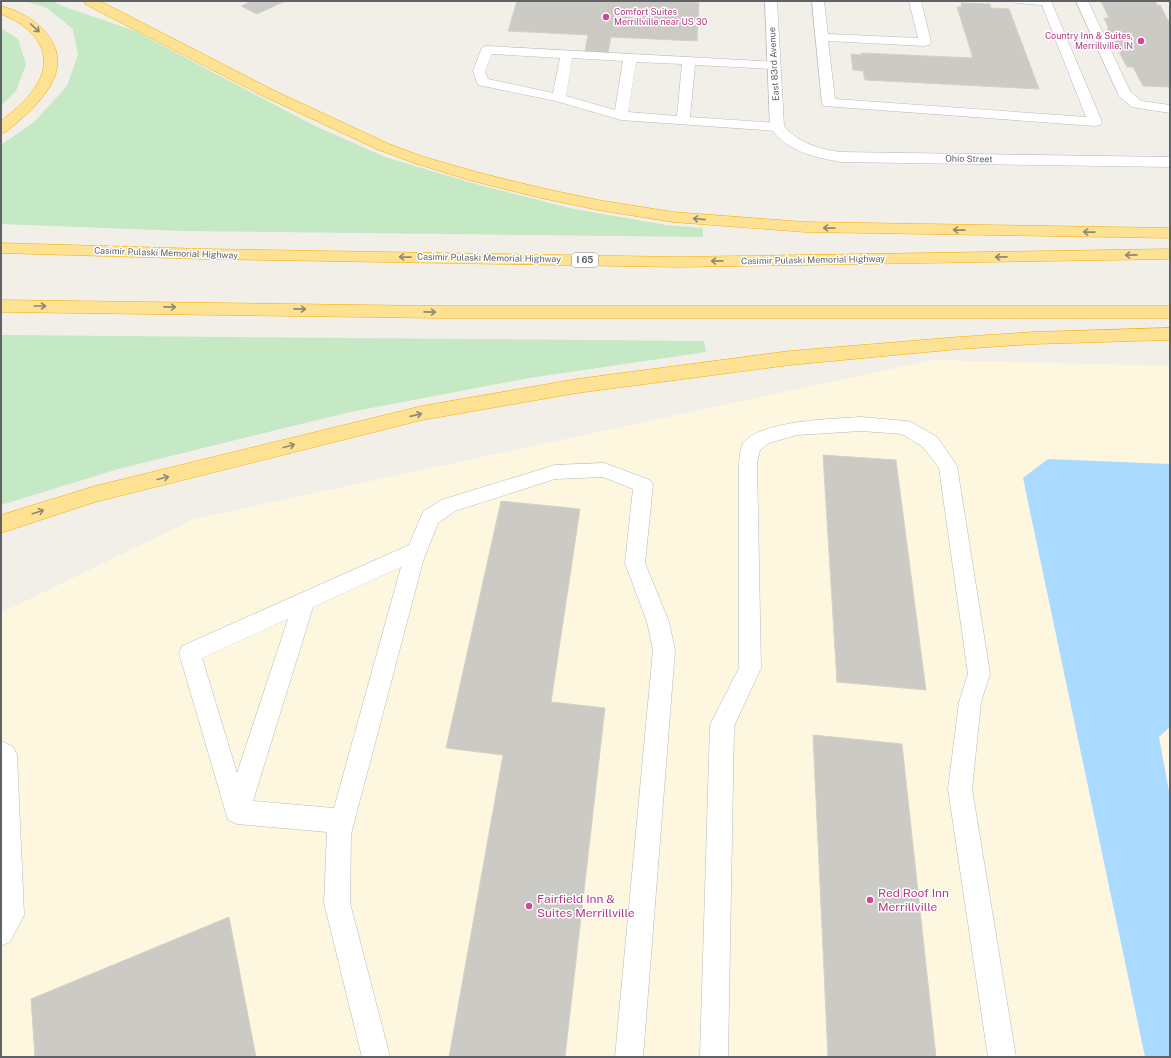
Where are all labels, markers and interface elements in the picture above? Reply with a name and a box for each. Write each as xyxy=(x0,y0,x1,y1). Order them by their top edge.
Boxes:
place label: Comfort Suites Merrillville near US 30 xyxy=(614,6,708,27)
marker: Comfort Suites Merrillville near US 30 xyxy=(601,12,611,22)
one-way arrow xyxy=(30,23,40,33)
street label: East 83rd Avenue xyxy=(766,27,781,101)
place label: Country Inn & Suites, Merrillville, IN xyxy=(1045,30,1133,51)
marker: Country Inn & Suites, Merrillville, IN xyxy=(1136,36,1146,46)
street label: Ohio Street xyxy=(945,153,993,164)
one-way arrow xyxy=(693,216,706,223)
one-way arrow xyxy=(823,224,836,232)
one-way arrow xyxy=(953,226,966,234)
one-way arrow xyxy=(1083,228,1096,236)
street label: Casimir Pulaski Memorial Highway xyxy=(94,244,238,261)
street label: Casimir Pulaski Memorial Highway xyxy=(417,251,561,264)
one-way arrow xyxy=(1125,251,1138,259)
one-way arrow xyxy=(399,253,412,261)
road number: I 65 xyxy=(572,253,598,267)
street label: Casimir Pulaski Memorial Highway xyxy=(741,253,885,266)
one-way arrow xyxy=(995,253,1008,261)
one-way arrow xyxy=(711,257,724,265)
one-way arrow xyxy=(33,302,46,310)
one-way arrow xyxy=(163,303,176,311)
one-way arrow xyxy=(293,306,306,313)
one-way arrow xyxy=(423,308,436,315)
one-way arrow xyxy=(409,411,422,418)
one-way arrow xyxy=(283,442,296,449)
one-way arrow xyxy=(157,473,170,481)
one-way arrow xyxy=(32,508,45,515)
place label: Red Roof Inn Merrillville xyxy=(878,886,949,914)
place label: Fairfield Inn & Suites Merrillville xyxy=(537,892,635,920)
marker: Red Roof Inn Merrillville xyxy=(865,895,875,905)
marker: Fairfield Inn & Suites Merrillville xyxy=(524,901,534,911)

